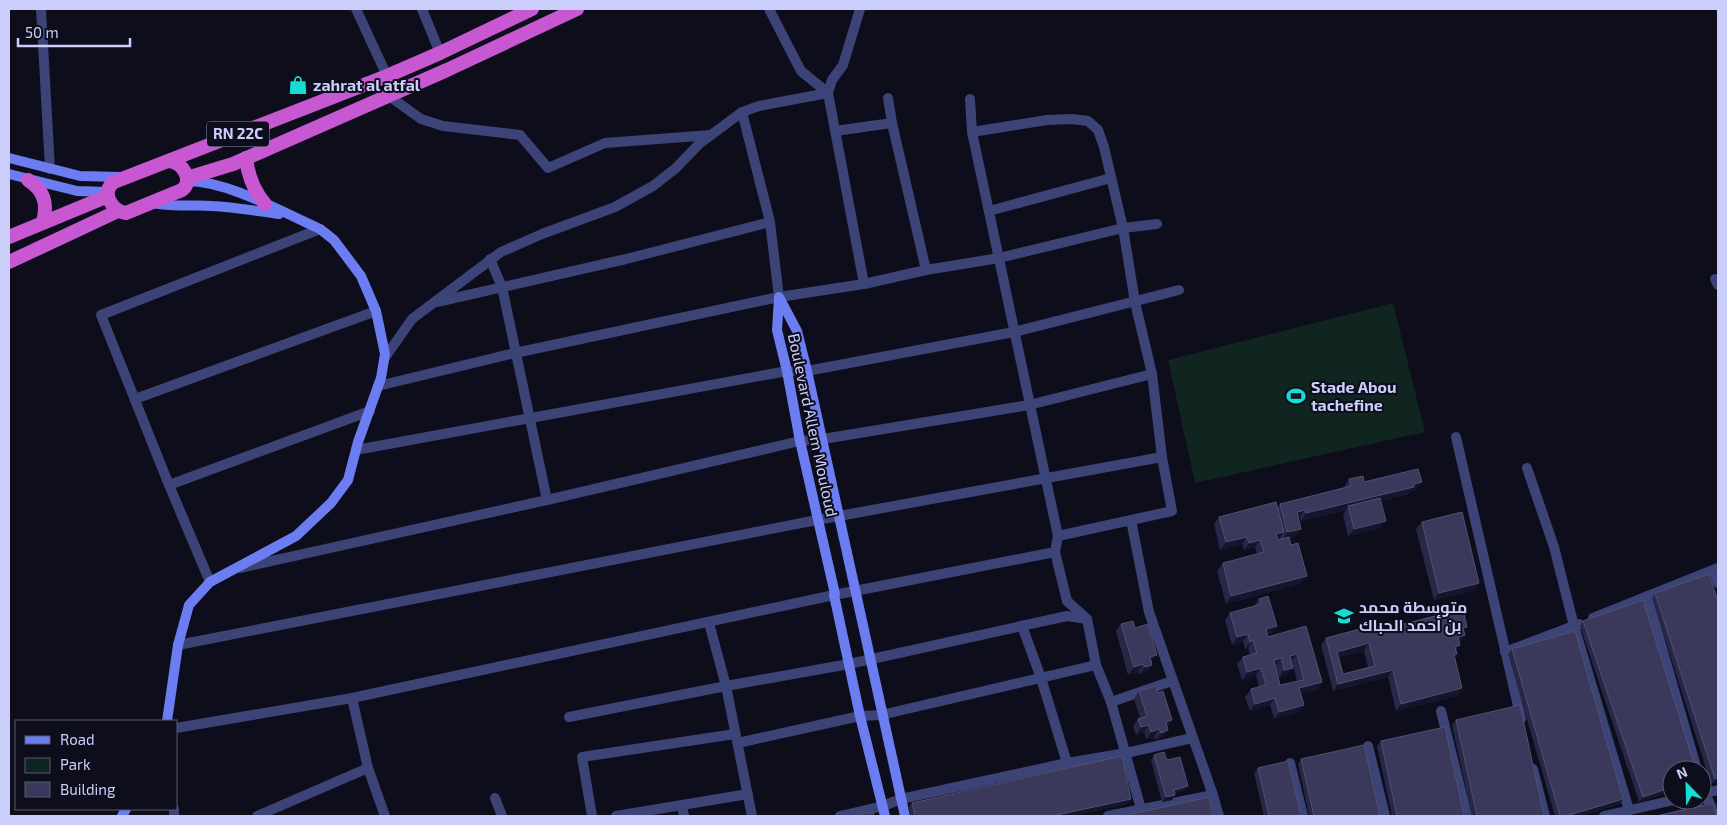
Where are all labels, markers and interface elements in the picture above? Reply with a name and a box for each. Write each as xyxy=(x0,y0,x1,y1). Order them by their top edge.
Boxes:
scale bar xyxy=(18,15,130,47)
text: 50 m xyxy=(25,23,59,41)
shop icon: zahrat al atfal xyxy=(287,74,309,96)
place label: zahrat al atfal xyxy=(313,75,421,94)
road number: RN 22C xyxy=(207,122,269,146)
street label: Boulevard Allem Mouloud xyxy=(785,331,842,518)
place label: Stade Abou tachefine xyxy=(1311,377,1397,414)
sports icon: Stade Abou tachefine xyxy=(1285,385,1307,407)
place label: متوسطة محمد بن أحمد الحباك xyxy=(1359,597,1467,635)
school or university icon: متوسطة محمد بن أحمد الحباك xyxy=(1333,605,1355,627)
legend xyxy=(15,720,178,810)
text: Road xyxy=(60,730,95,748)
text: Park xyxy=(60,755,91,773)
north arrow xyxy=(1662,760,1712,810)
text: N xyxy=(1674,763,1690,782)
text: Building xyxy=(60,780,116,798)

